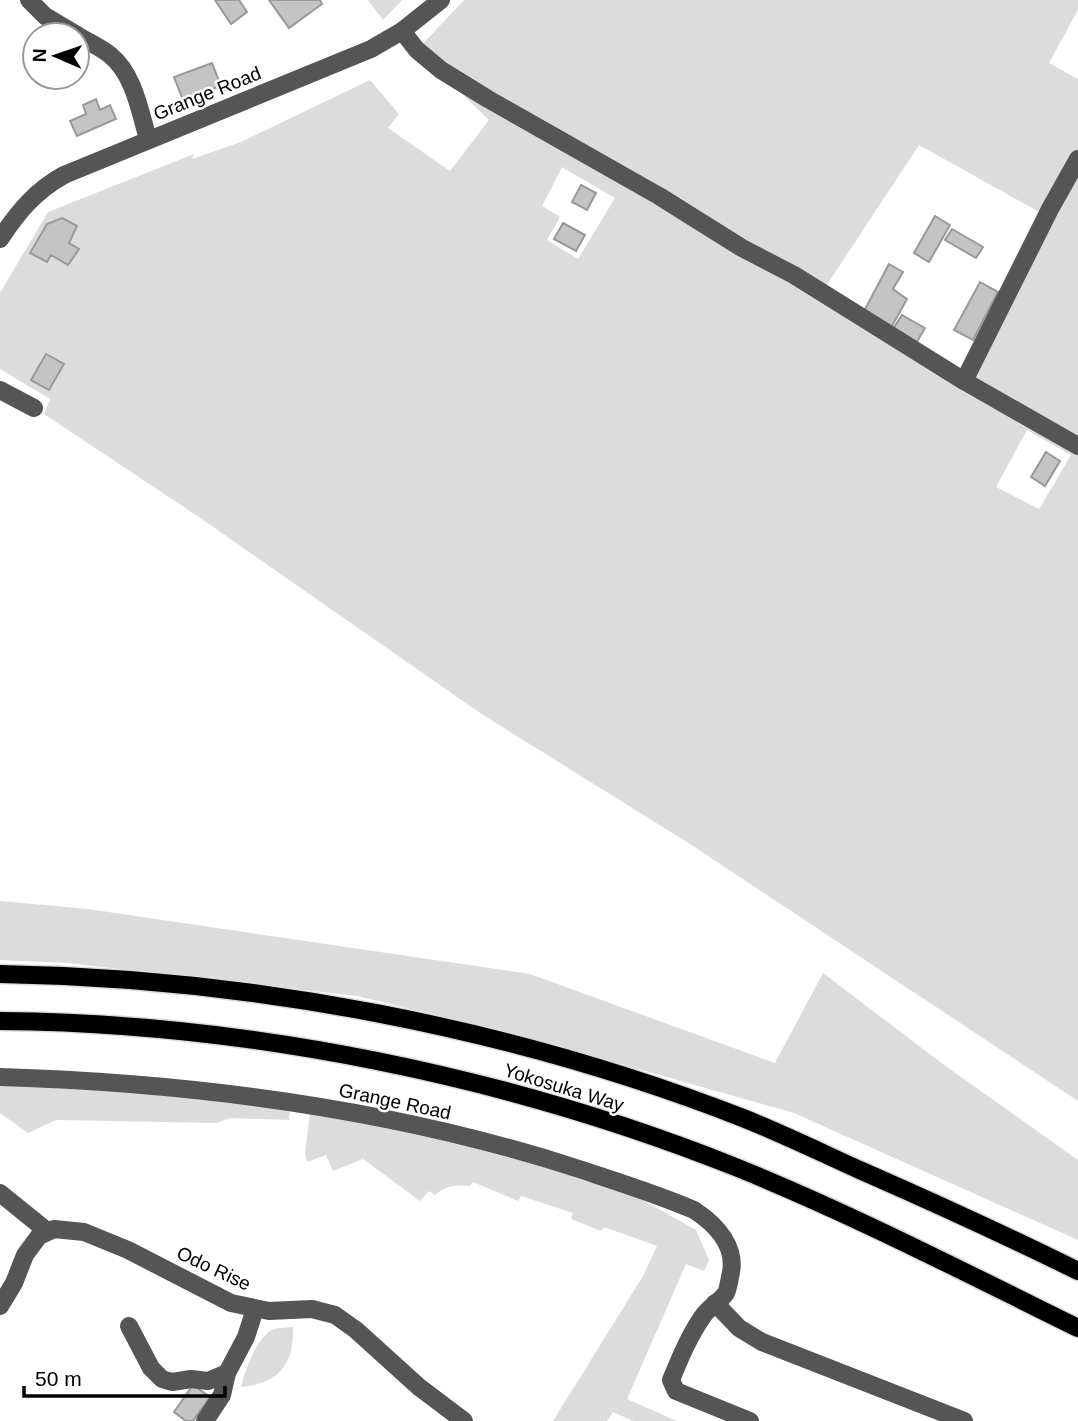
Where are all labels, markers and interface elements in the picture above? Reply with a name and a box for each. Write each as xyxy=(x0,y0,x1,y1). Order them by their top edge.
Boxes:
north arrow xyxy=(21,21,91,91)
text: N xyxy=(29,48,50,63)
street label: Grange Road xyxy=(150,62,264,125)
street label: Yokosuka Way xyxy=(501,1059,627,1116)
street label: Grange Road xyxy=(337,1079,453,1124)
street label: Odo Rise xyxy=(173,1242,254,1295)
scale bar xyxy=(24,1354,226,1398)
text: 50 m xyxy=(35,1367,82,1390)

